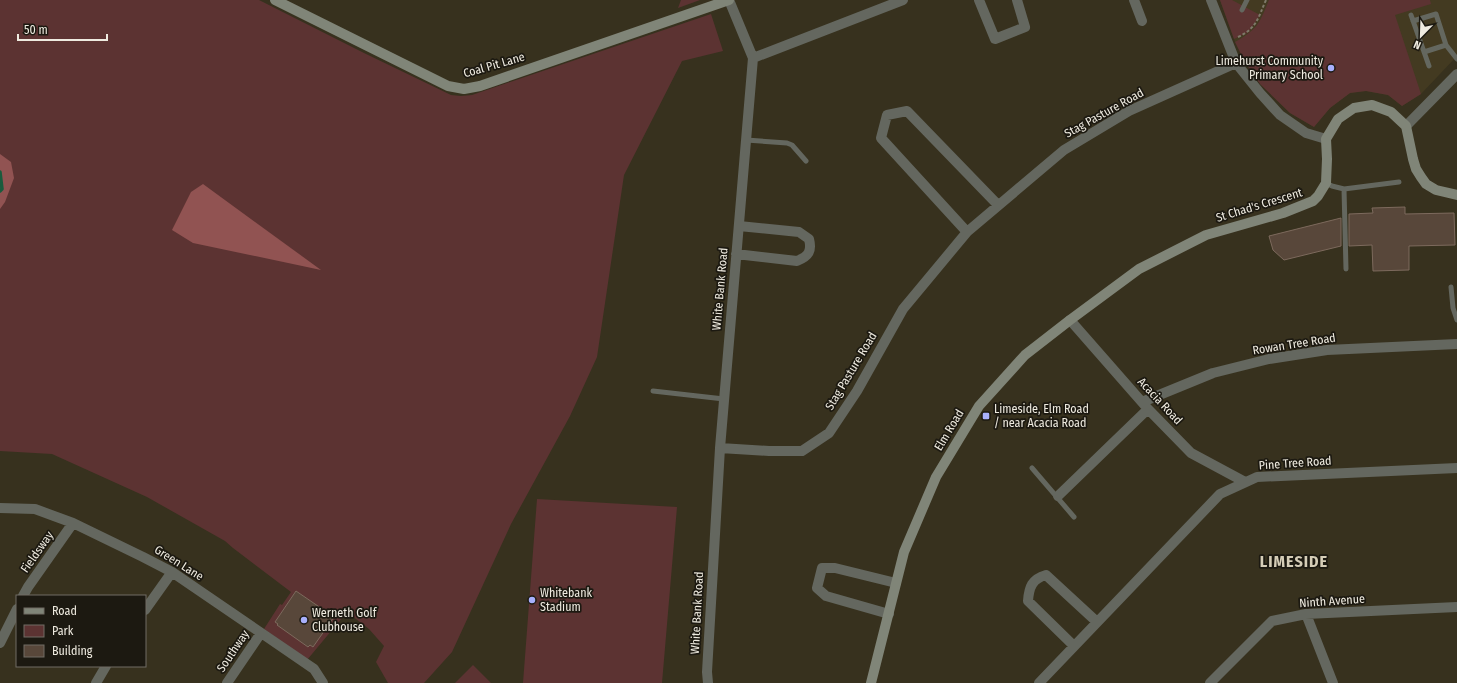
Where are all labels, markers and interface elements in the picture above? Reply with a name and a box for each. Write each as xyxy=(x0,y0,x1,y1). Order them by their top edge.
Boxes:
scale bar xyxy=(18,16,107,42)
north arrow xyxy=(1401,16,1441,56)
text: 50 m xyxy=(24,23,48,37)
text: N xyxy=(1412,37,1423,52)
street label: Coal Pit Lane xyxy=(462,50,526,80)
place label: Limehurst Community Primary School xyxy=(1216,54,1324,82)
marker: Limehurst Community Primary School xyxy=(1326,63,1336,73)
street label: Stag Pasture Road xyxy=(1062,85,1146,141)
street label: St Chad's Crescent xyxy=(1214,185,1304,225)
street label: White Bank Road xyxy=(709,247,731,331)
street label: Stag Pasture Road xyxy=(822,330,880,412)
street label: Rowan Tree Road xyxy=(1251,331,1337,357)
street label: Acacia Road xyxy=(1135,375,1185,427)
place label: Limeside, Elm Road / near Acacia Road xyxy=(994,402,1089,430)
street label: Elm Road xyxy=(931,407,967,453)
marker: Limeside, Elm Road / near Acacia Road xyxy=(981,411,991,421)
street label: Pine Tree Road xyxy=(1258,453,1332,473)
street label: Fieldsway xyxy=(18,528,57,575)
street label: Green Lane xyxy=(152,542,206,584)
district label: LIMESIDE xyxy=(1260,552,1328,571)
street label: White Bank Road xyxy=(688,571,706,655)
place label: Whitebank Stadium xyxy=(540,586,592,614)
street label: Ninth Avenue xyxy=(1299,592,1365,610)
legend xyxy=(16,595,146,667)
marker: Whitebank Stadium xyxy=(527,595,537,605)
text: Road xyxy=(52,604,77,618)
place label: Werneth Golf Clubhouse xyxy=(312,606,378,634)
marker: Werneth Golf Clubhouse xyxy=(299,615,309,625)
text: Park xyxy=(52,624,74,638)
street label: Southway xyxy=(214,627,252,675)
text: Building xyxy=(52,644,93,658)

